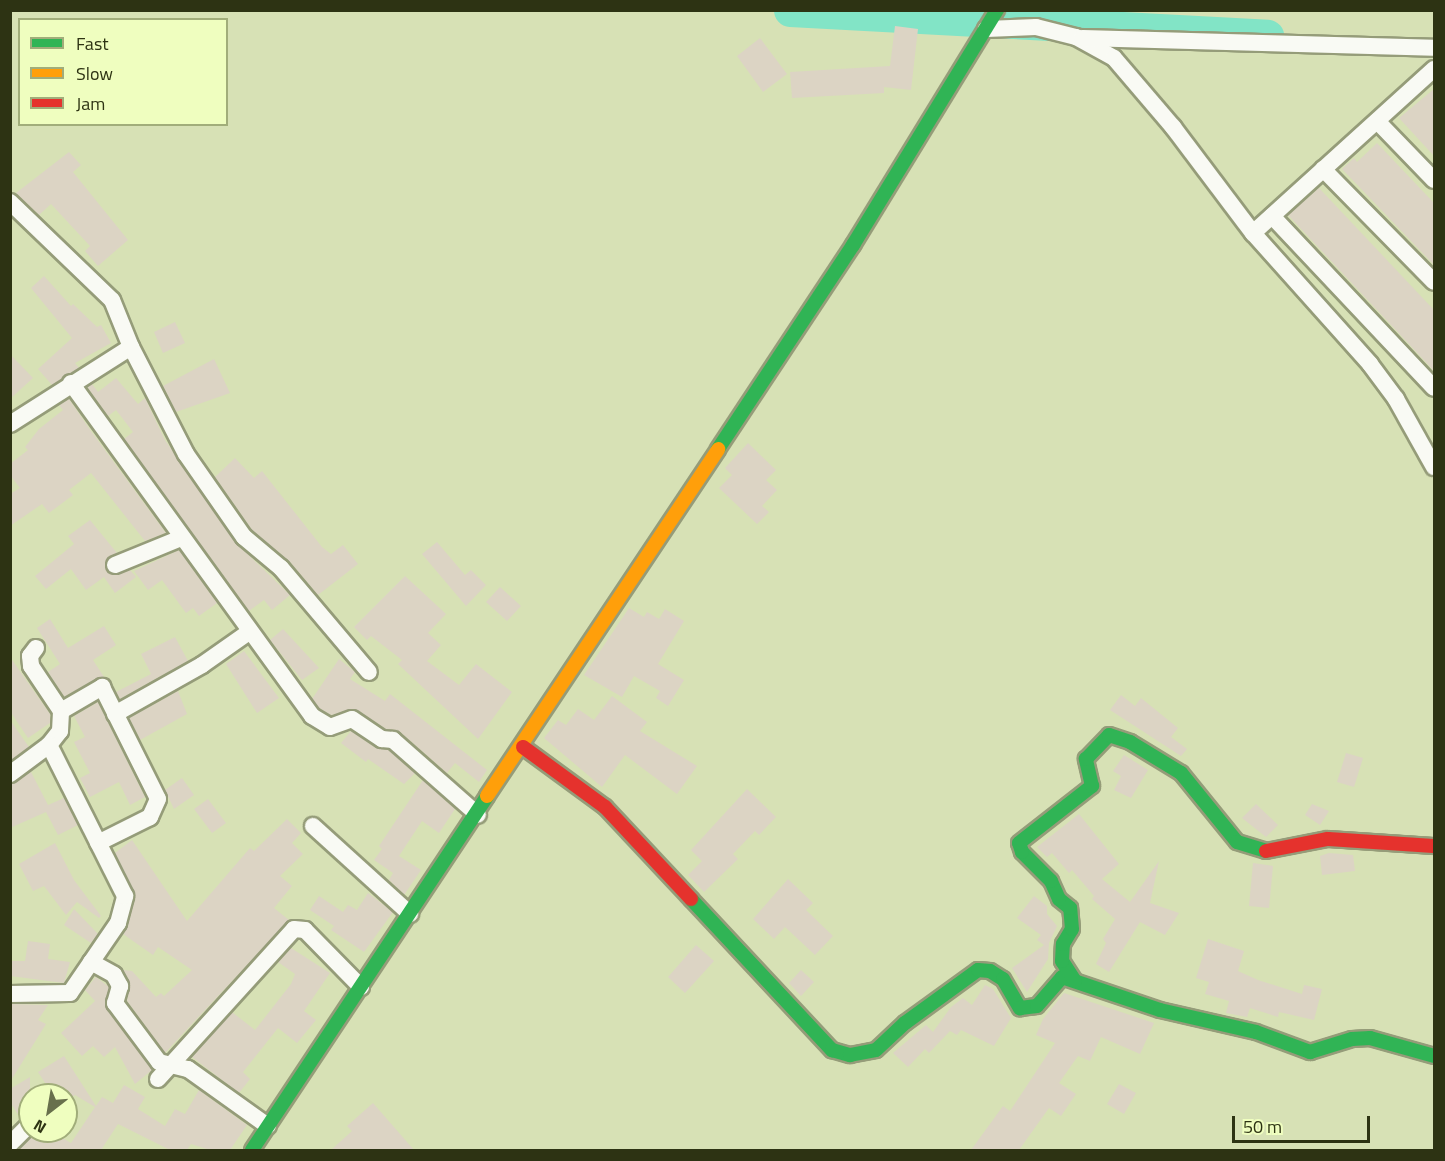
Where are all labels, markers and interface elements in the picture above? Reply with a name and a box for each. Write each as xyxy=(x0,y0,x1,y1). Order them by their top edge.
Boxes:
legend xyxy=(18,18,228,126)
text: Fast xyxy=(76,30,109,57)
text: Slow xyxy=(76,60,113,87)
text: Jam xyxy=(76,90,105,117)
north arrow xyxy=(18,1083,78,1143)
scale bar xyxy=(1235,1104,1373,1142)
text: 50 m xyxy=(1243,1113,1282,1140)
text: N xyxy=(29,1114,51,1140)

